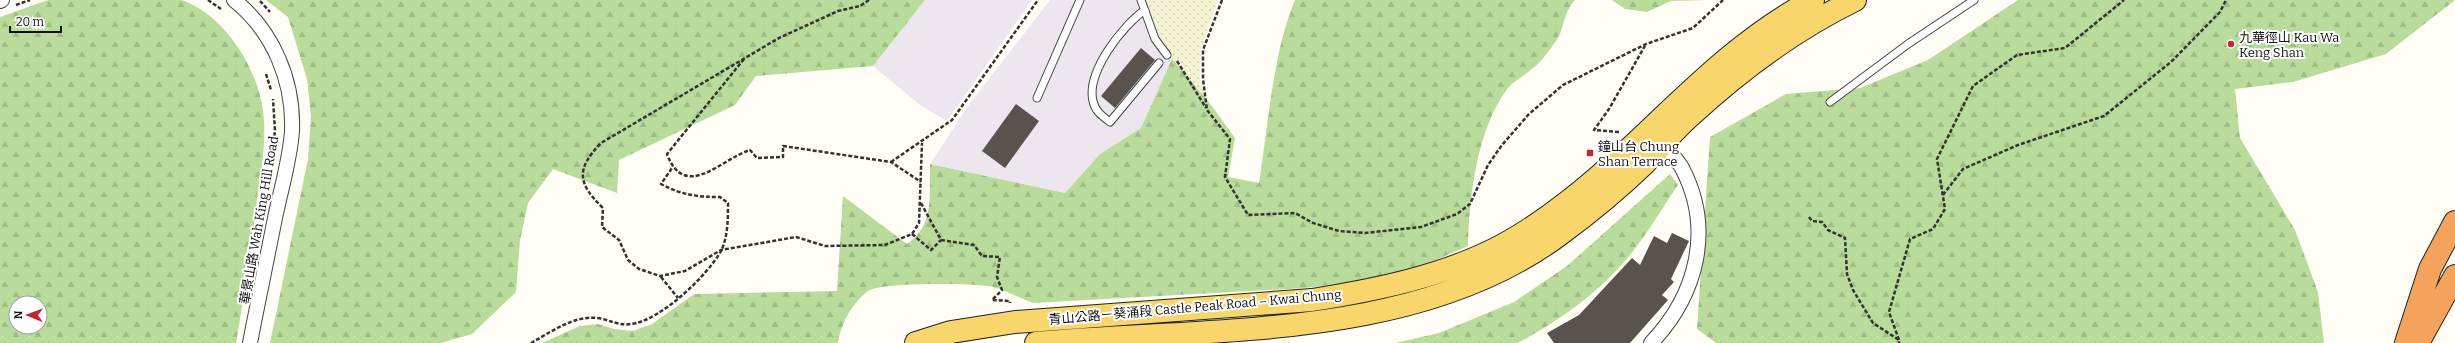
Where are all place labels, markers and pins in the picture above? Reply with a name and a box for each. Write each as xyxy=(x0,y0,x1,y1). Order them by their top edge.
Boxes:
place label: 九華徑山 Kau Wa Keng Shan xyxy=(2239,30,2339,60)
marker: 九華徑山 Kau Wa Keng Shan xyxy=(2226,39,2236,49)
place label: 鐘山台 Chung Shan Terrace xyxy=(1598,139,1679,169)
marker: 鐘山台 Chung Shan Terrace xyxy=(1585,148,1595,158)

